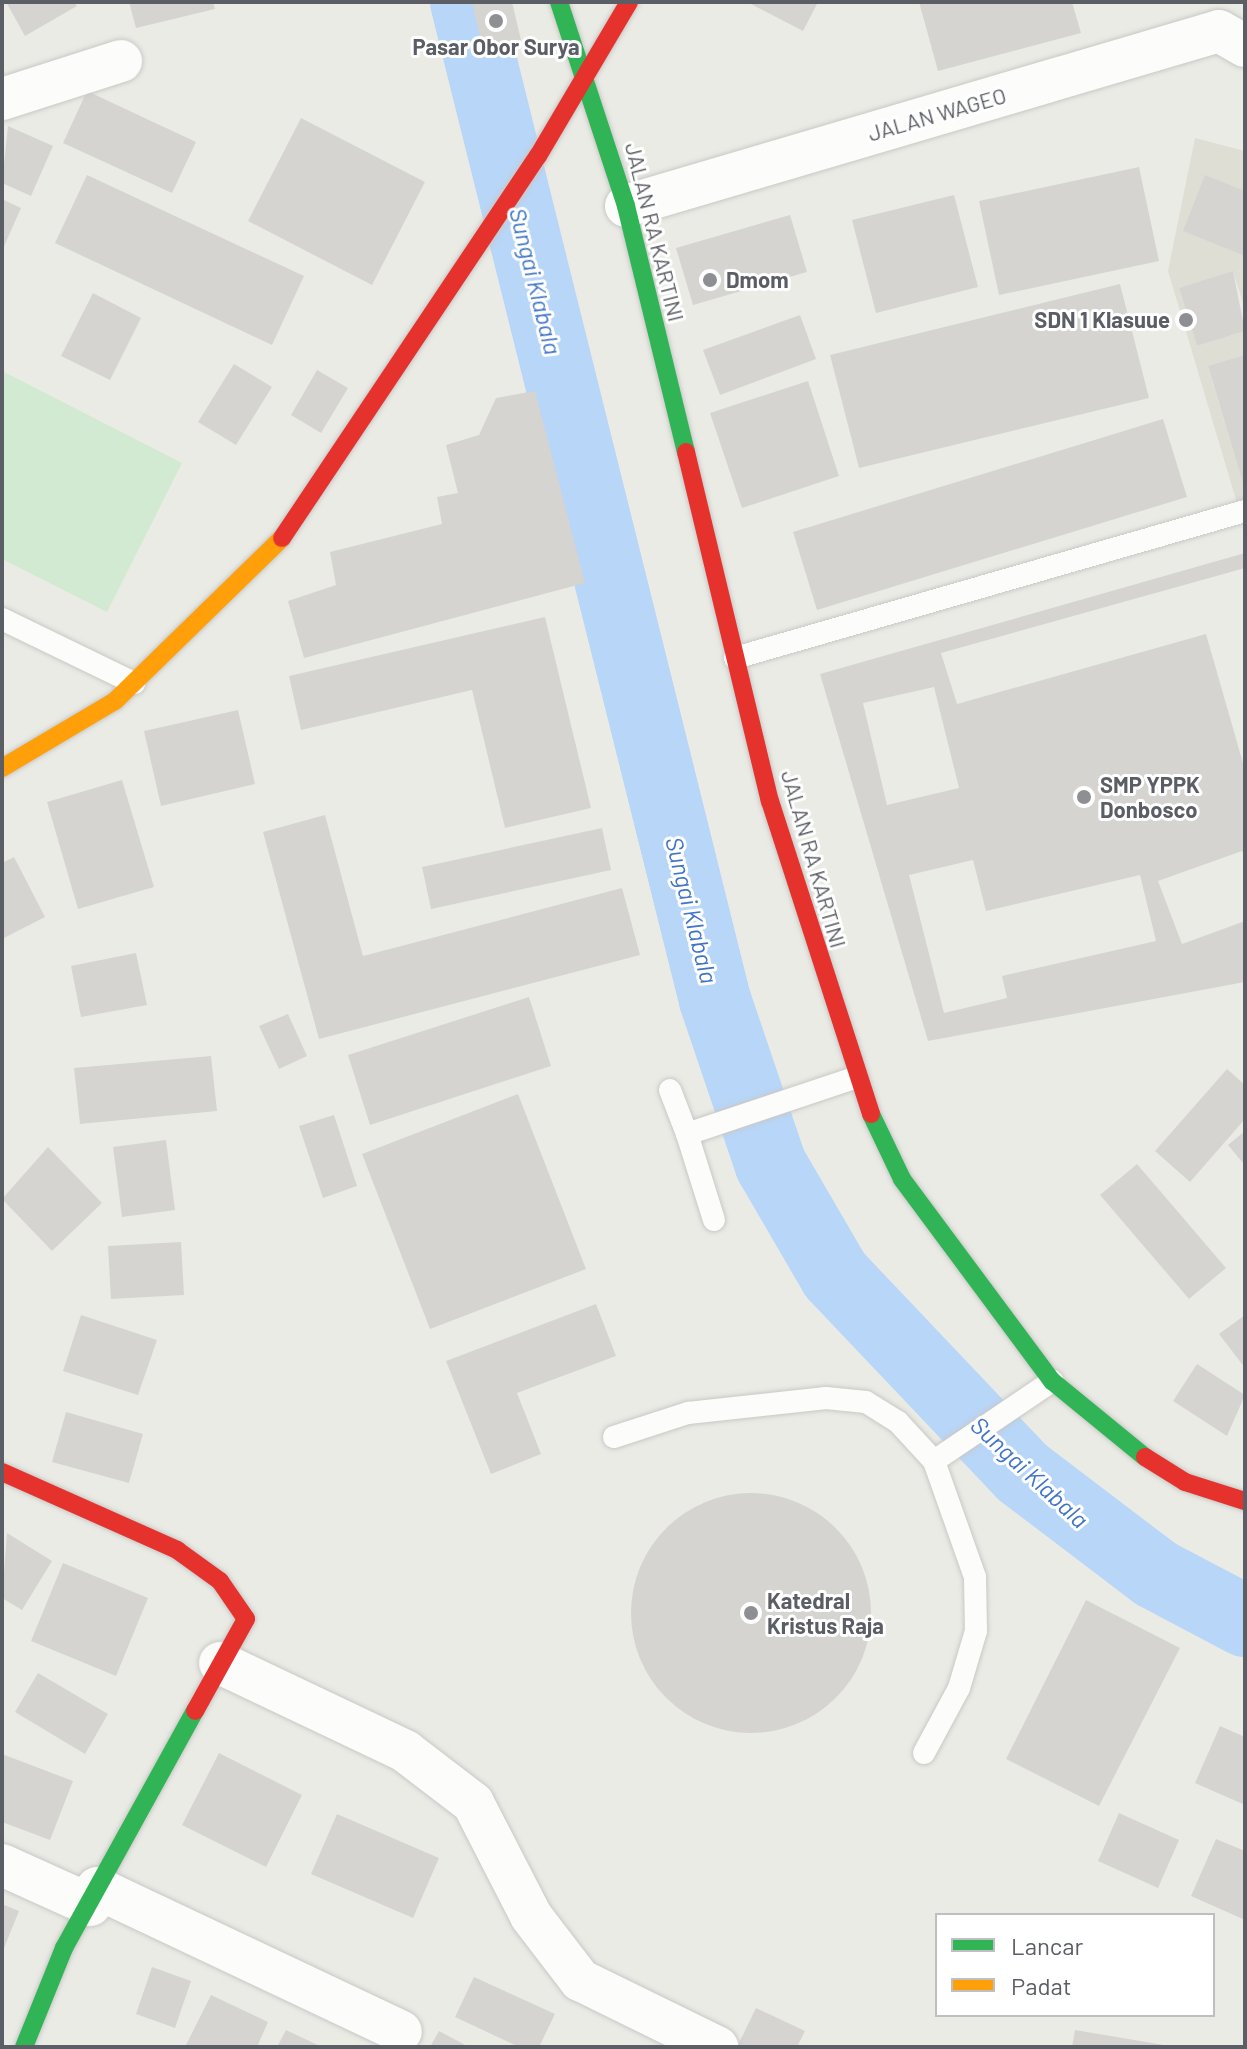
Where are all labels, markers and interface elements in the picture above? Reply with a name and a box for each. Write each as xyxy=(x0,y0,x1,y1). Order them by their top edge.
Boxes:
marker: Pasar Obor Surya xyxy=(487,12,505,30)
place label: Pasar Obor Surya xyxy=(412,34,580,60)
street label: JALAN WAGEO xyxy=(865,82,1009,146)
street label: JALAN RA KARTINI xyxy=(620,140,690,324)
water label: Sungai Klabala xyxy=(504,205,568,357)
place label: Dmom xyxy=(726,267,789,293)
marker: Dmom xyxy=(701,271,719,289)
place label: SDN 1 Klasuue xyxy=(1034,307,1170,333)
marker: SDN 1 Klasuue xyxy=(1177,311,1195,329)
street label: JALAN RA KARTINI xyxy=(776,767,852,951)
place label: SMP YPPK Donbosco xyxy=(1100,771,1200,822)
marker: SMP YPPK Donbosco xyxy=(1075,788,1093,806)
water label: Sungai Klabala xyxy=(660,834,724,986)
water label: Sungai Klabala xyxy=(965,1410,1095,1534)
place label: Katedral Kristus Raja xyxy=(767,1587,884,1638)
marker: Katedral Kristus Raja xyxy=(742,1604,760,1622)
legend xyxy=(935,1913,1215,2017)
text: Lancar xyxy=(1011,1931,1083,1960)
text: Padat xyxy=(1011,1971,1071,2000)

